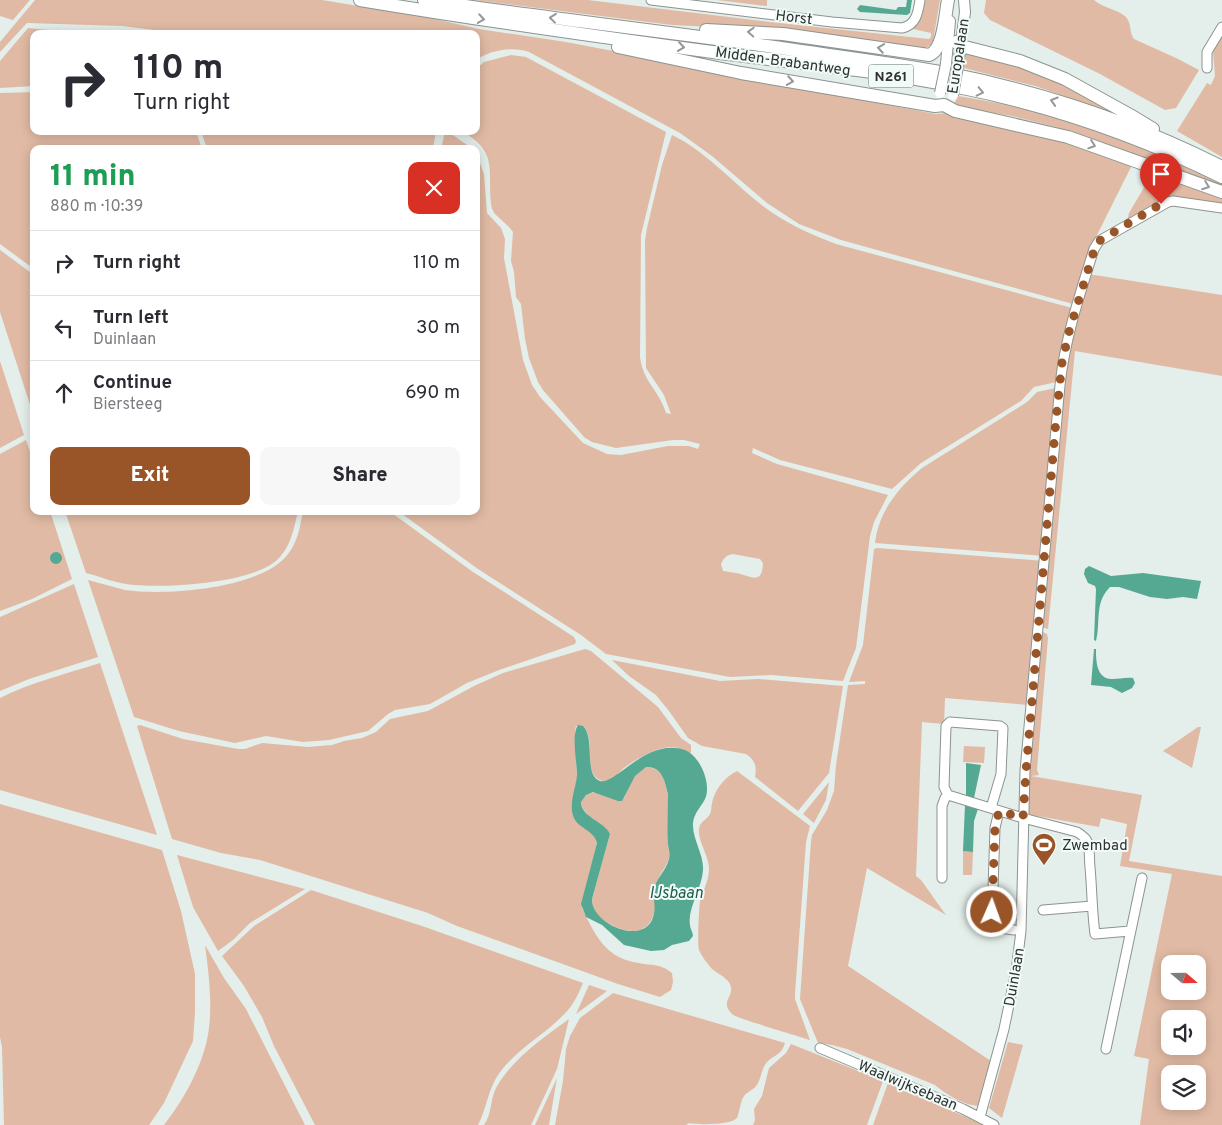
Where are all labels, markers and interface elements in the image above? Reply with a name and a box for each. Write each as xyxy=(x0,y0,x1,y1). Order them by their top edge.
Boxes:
street label: Horst xyxy=(774,7,813,30)
one-way arrow xyxy=(549,13,557,24)
one-way arrow xyxy=(477,14,485,24)
street label: Europalaan xyxy=(944,17,975,95)
one-way arrow xyxy=(747,27,755,38)
one-way arrow xyxy=(677,41,685,52)
one-way arrow xyxy=(877,43,885,54)
street label: Midden-Brabantweg xyxy=(714,44,852,81)
text: 110 m xyxy=(133,47,223,91)
icon: right xyxy=(50,50,115,115)
road number: N261 xyxy=(868,64,914,88)
one-way arrow xyxy=(785,75,794,85)
one-way arrow xyxy=(975,86,984,97)
text: Turn right xyxy=(133,90,230,117)
one-way arrow xyxy=(1051,96,1059,106)
one-way arrow xyxy=(1087,139,1095,149)
pin xyxy=(1140,153,1182,204)
text: 11 min xyxy=(50,159,136,196)
icon: arrive xyxy=(1147,160,1175,188)
button: close xyxy=(408,162,460,214)
one-way arrow xyxy=(1201,180,1210,190)
text: 880 m · 10:39 xyxy=(50,197,143,217)
icon: right xyxy=(50,249,78,277)
text: Turn right xyxy=(93,251,181,275)
text: 110 m xyxy=(413,251,460,275)
text: Turn left xyxy=(93,306,169,330)
icon: left xyxy=(50,314,78,342)
text: 30 m xyxy=(416,316,460,340)
text: Duinlaan xyxy=(93,330,156,350)
text: Continue xyxy=(93,371,172,395)
icon: ahead xyxy=(50,379,78,407)
text: 690 m xyxy=(405,381,460,405)
text: Biersteeg xyxy=(93,395,162,415)
button: Exit xyxy=(50,447,250,505)
button: Share xyxy=(260,447,460,505)
sports icon: Zwembad xyxy=(1031,832,1057,866)
place label: Zwembad xyxy=(1062,837,1128,856)
water label: IJsbaan xyxy=(649,884,703,904)
position arrow xyxy=(965,885,1017,937)
street label: Duinlaan xyxy=(1001,946,1030,1008)
north arrow xyxy=(1161,955,1206,1000)
map controls xyxy=(1161,955,1206,1110)
button: sound xyxy=(1161,1010,1206,1055)
street label: Waalwijksebaan xyxy=(855,1057,960,1116)
button: layers xyxy=(1161,1065,1206,1110)

